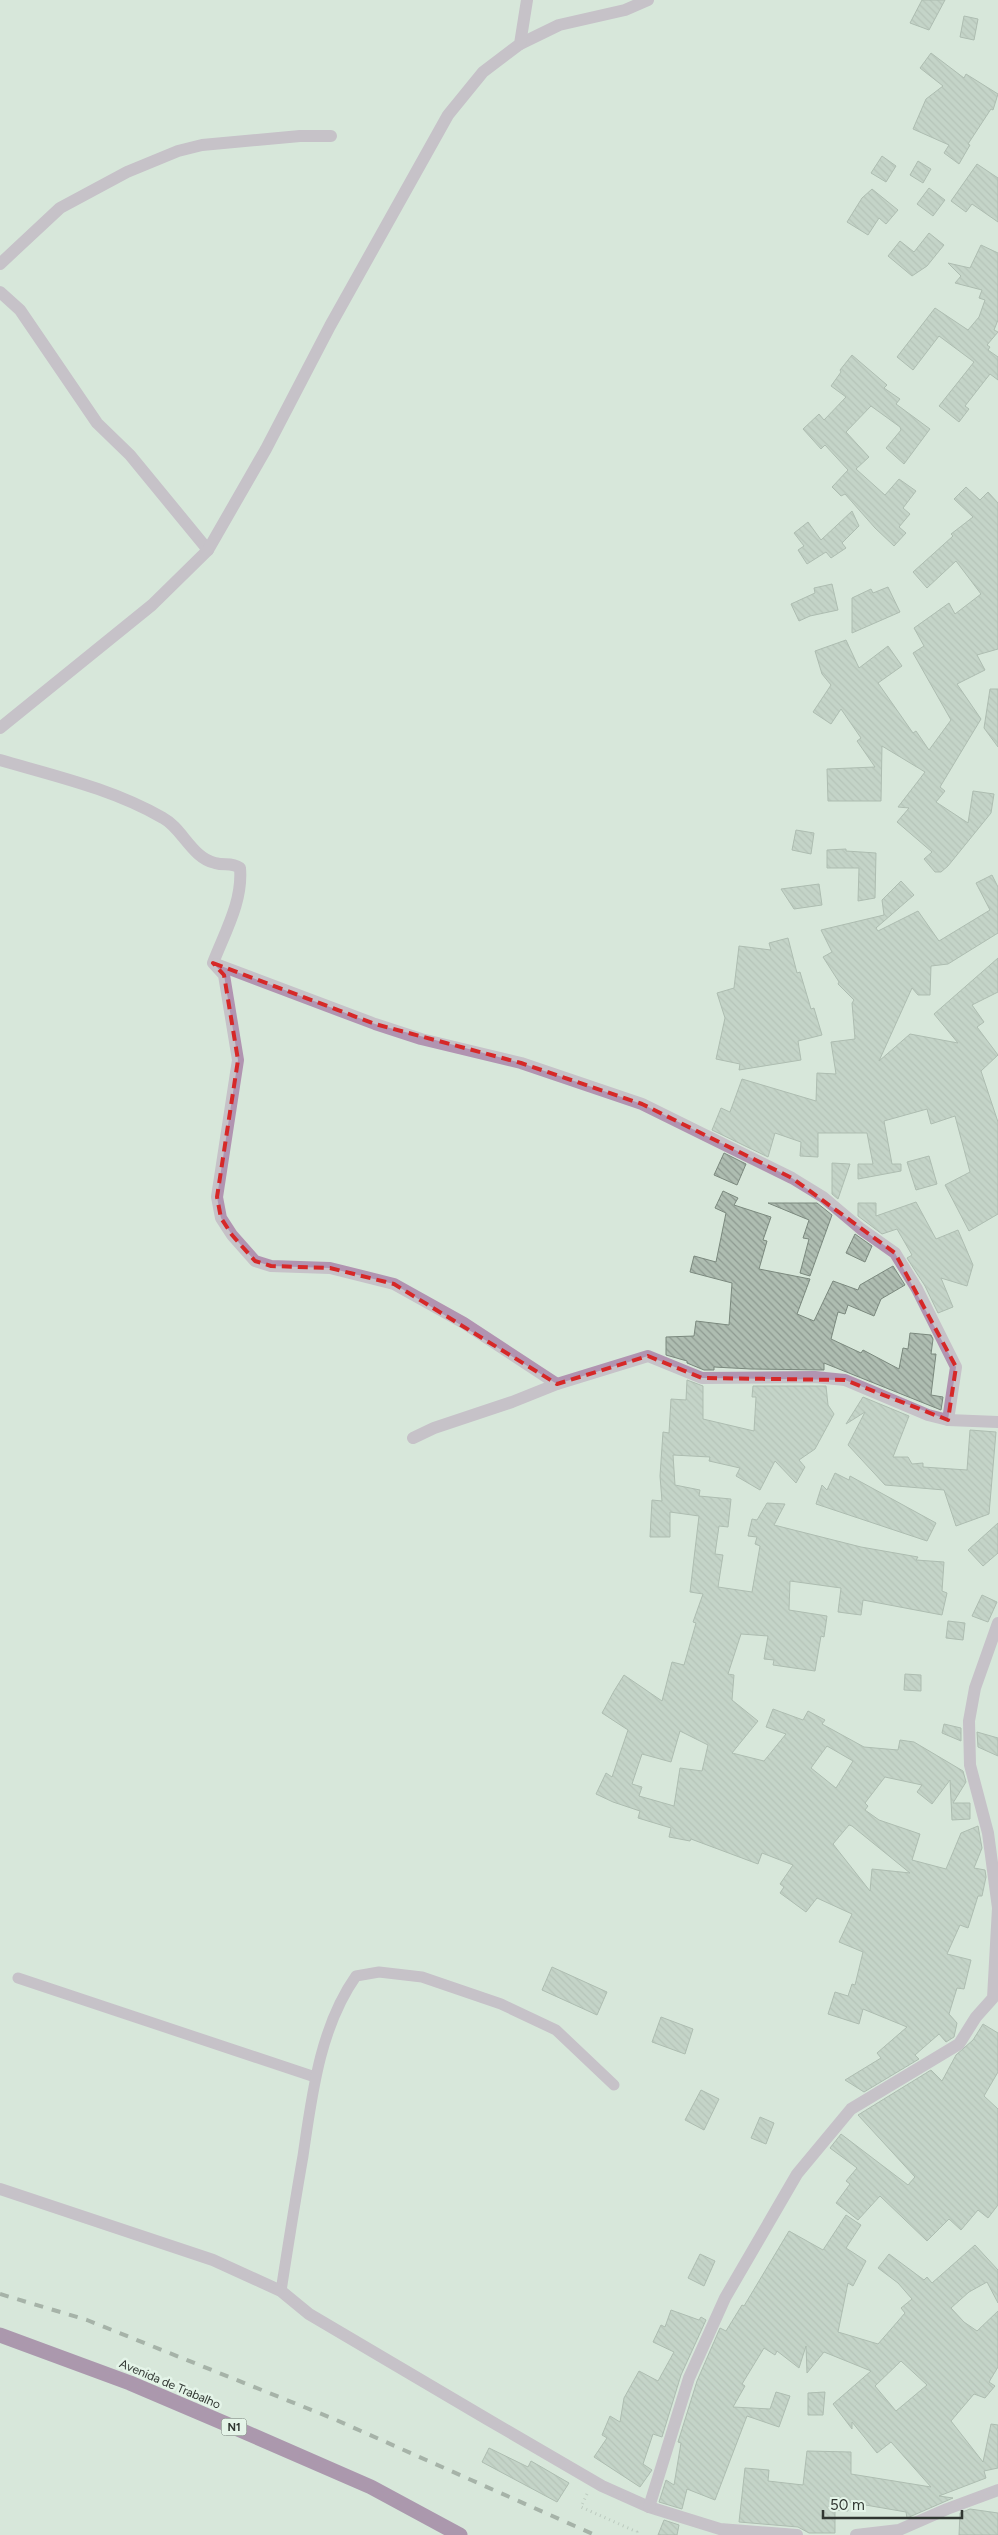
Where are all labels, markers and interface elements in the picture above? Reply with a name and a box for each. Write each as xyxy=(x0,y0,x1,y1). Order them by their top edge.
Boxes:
street label: Avenida de Trabalho xyxy=(117,2356,223,2412)
road number: N1 xyxy=(222,2418,246,2436)
scale bar xyxy=(823,2488,962,2520)
text: 50 m xyxy=(830,2496,865,2514)

